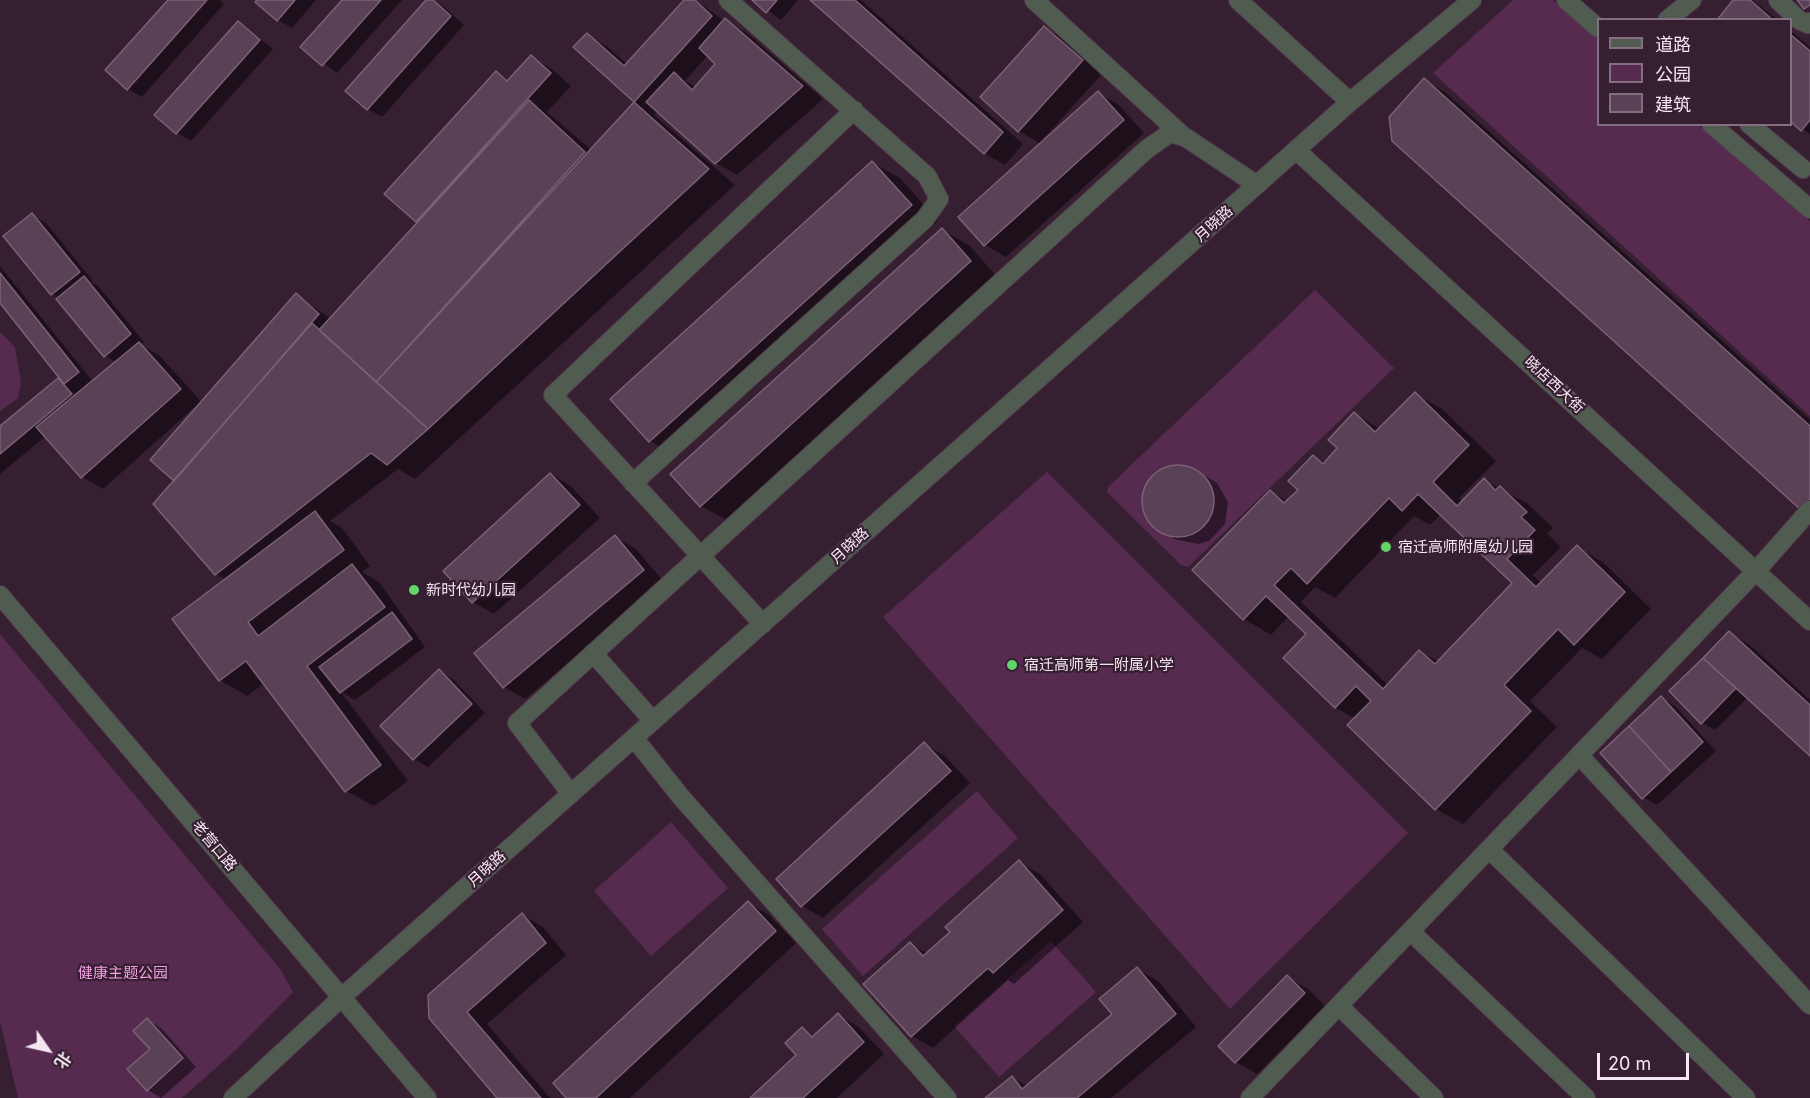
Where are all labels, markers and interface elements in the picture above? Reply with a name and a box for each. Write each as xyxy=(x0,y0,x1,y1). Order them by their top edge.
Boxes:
legend xyxy=(1597,18,1792,126)
text: 道路 xyxy=(1655,34,1691,55)
text: 公园 xyxy=(1655,64,1691,85)
text: 建筑 xyxy=(1655,94,1691,115)
street label: 月晓路 xyxy=(1191,202,1237,246)
street label: 晓店西大街 xyxy=(1520,353,1588,417)
street label: 月晓路 xyxy=(827,524,873,568)
place label: 宿迁高师附属幼儿园 xyxy=(1398,538,1533,556)
marker: 宿迁高师附属幼儿园 xyxy=(1379,540,1393,554)
place label: 新时代幼儿园 xyxy=(426,581,516,599)
marker: 新时代幼儿园 xyxy=(407,583,421,597)
place label: 宿迁高师第一附属小学 xyxy=(1024,656,1174,674)
marker: 宿迁高师第一附属小学 xyxy=(1005,658,1019,672)
street label: 老营口路 xyxy=(188,817,240,875)
street label: 月晓路 xyxy=(464,847,510,891)
park label: 健康主题公园 xyxy=(78,964,168,982)
north arrow xyxy=(18,1020,78,1080)
scale bar xyxy=(1600,1041,1692,1079)
text: 北 xyxy=(50,1048,76,1072)
text: 20 m xyxy=(1608,1053,1651,1074)

